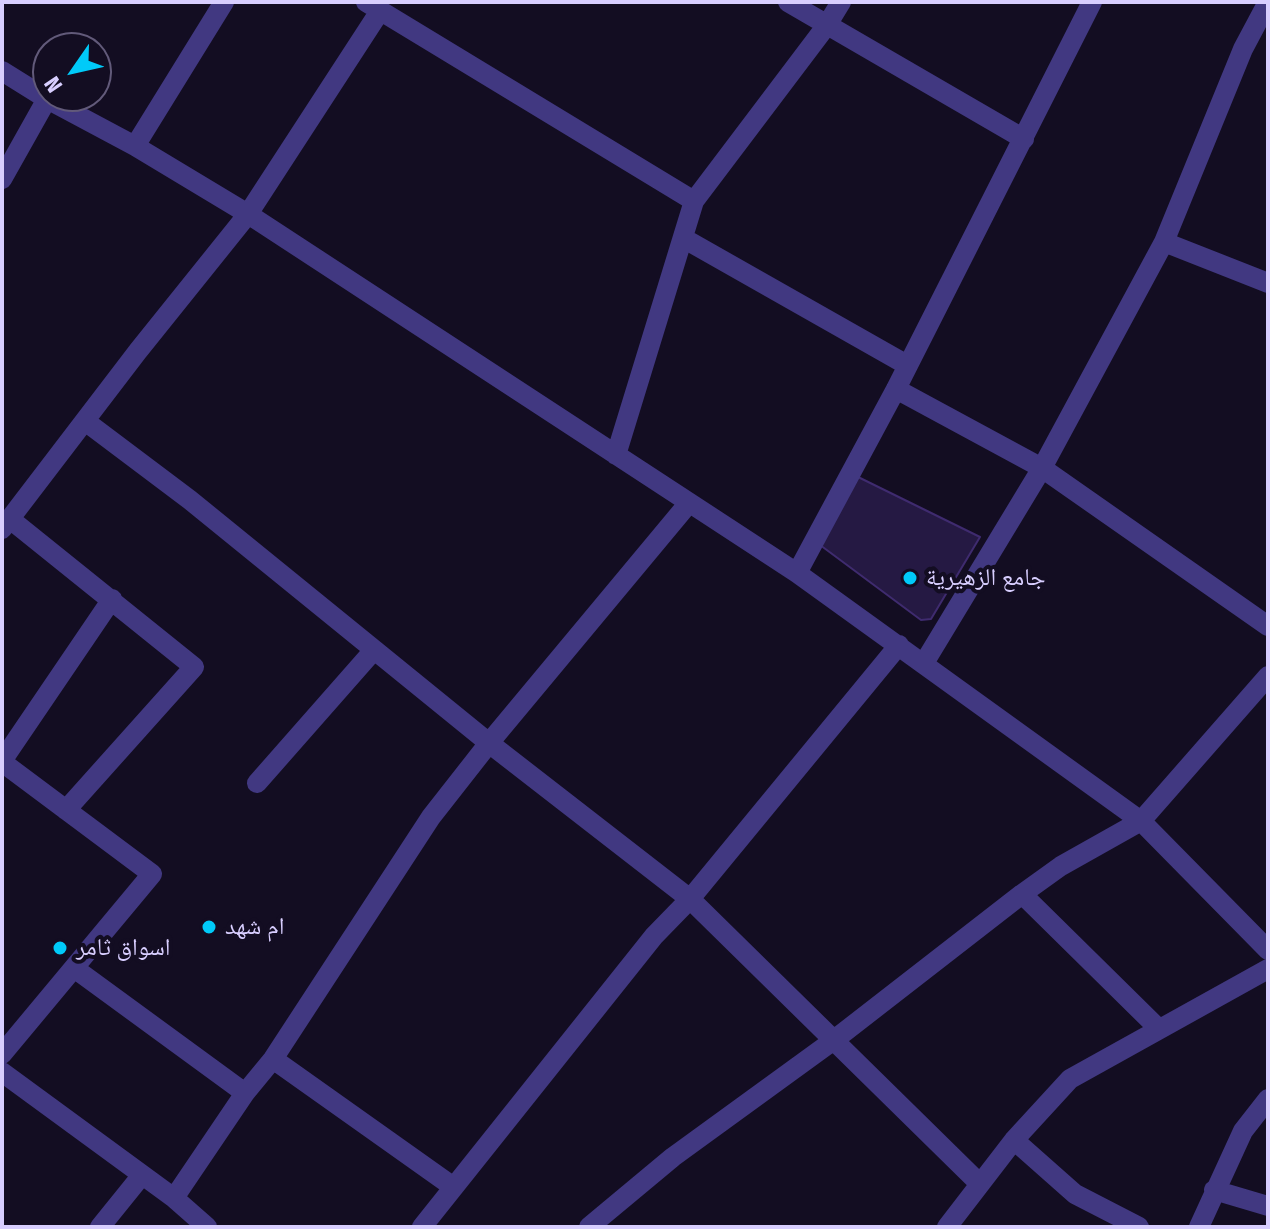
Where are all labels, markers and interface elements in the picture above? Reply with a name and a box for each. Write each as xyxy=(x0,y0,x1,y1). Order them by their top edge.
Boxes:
north arrow xyxy=(32,32,112,112)
text: N xyxy=(38,72,68,98)
place label: جامع الزهيرية xyxy=(926,564,1045,592)
marker: جامع الزهيرية xyxy=(901,569,919,587)
place label: ام شهد xyxy=(225,913,284,941)
marker: ام شهد xyxy=(200,918,218,936)
place label: اسواق ثامر xyxy=(76,934,171,962)
marker: اسواق ثامر xyxy=(51,939,69,957)

